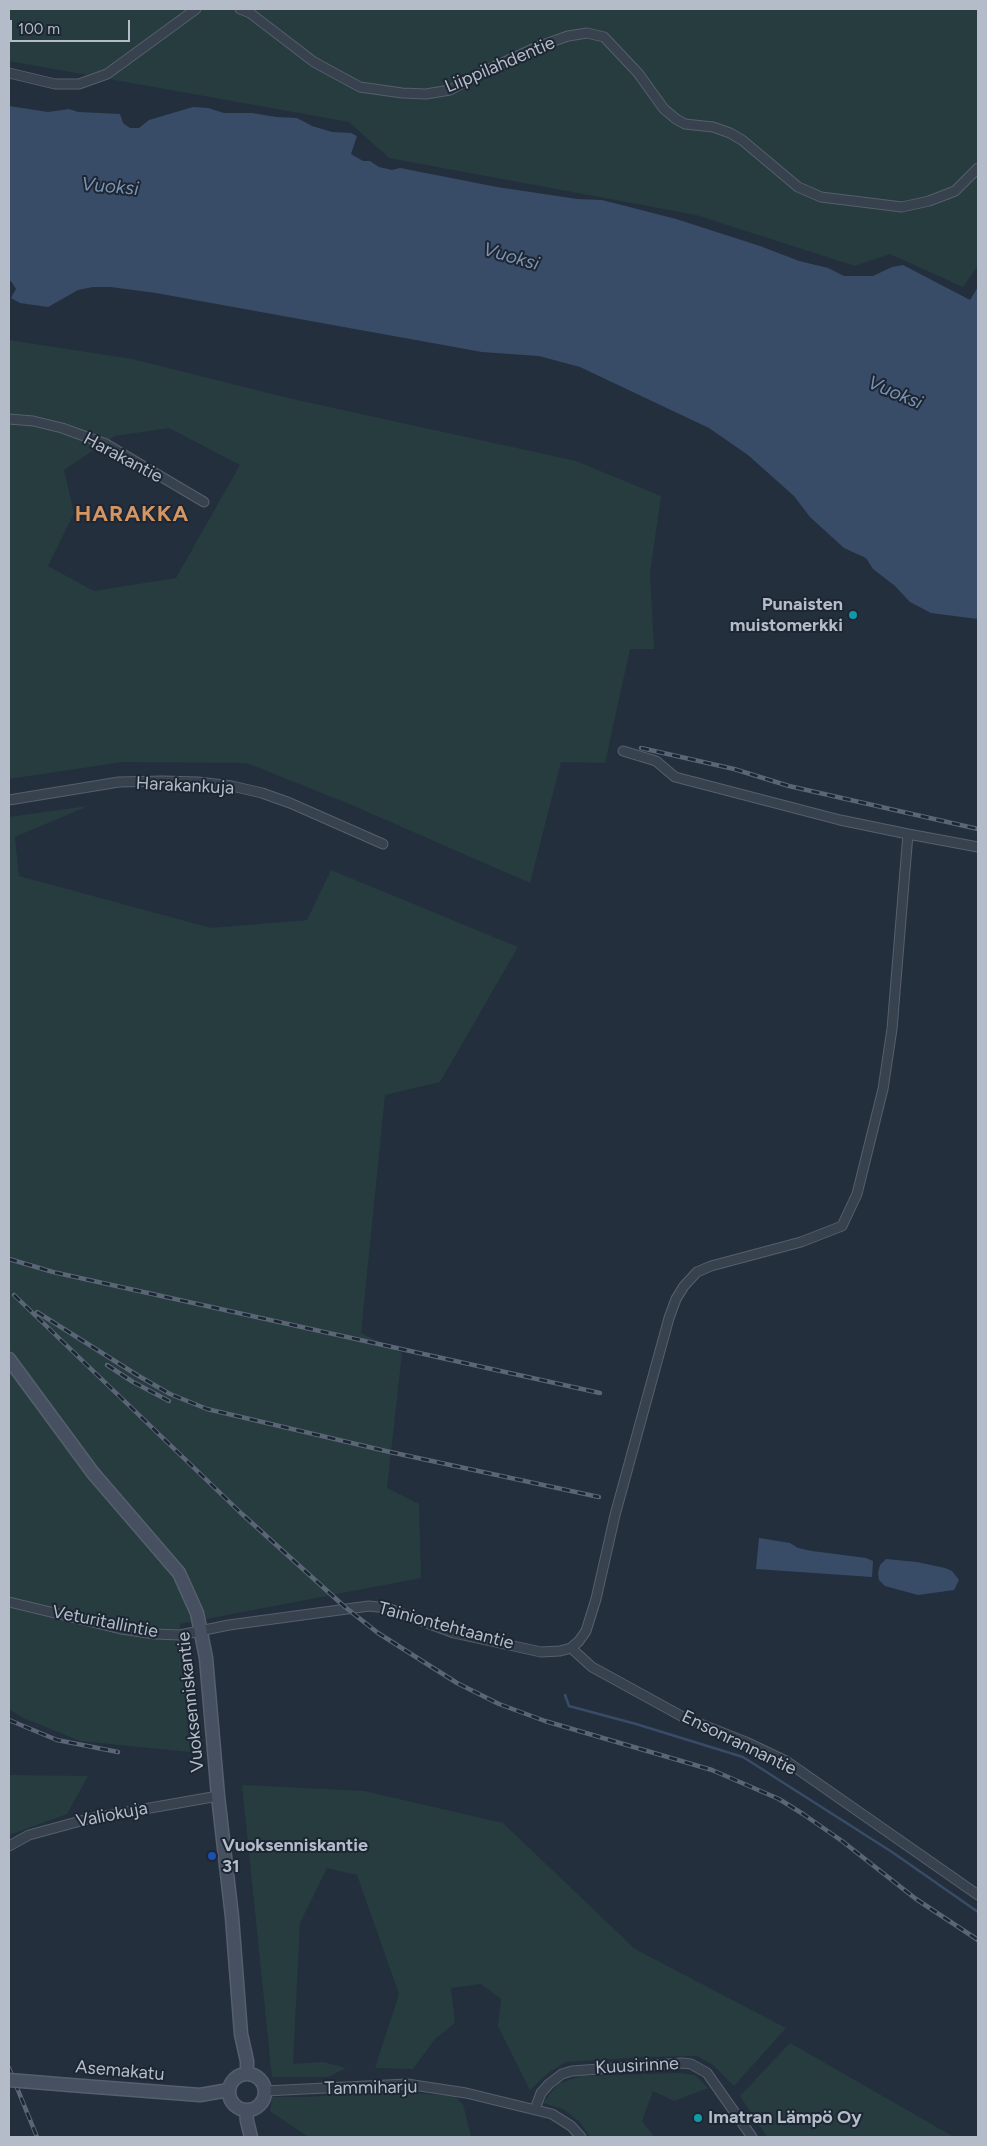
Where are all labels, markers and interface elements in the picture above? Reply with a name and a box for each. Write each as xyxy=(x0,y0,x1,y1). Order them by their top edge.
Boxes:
scale bar xyxy=(12,10,132,42)
text: 100 m xyxy=(18,20,60,38)
street label: Liippilahdentie xyxy=(442,32,558,98)
water label: Vuoksi xyxy=(80,173,140,201)
water label: Vuoksi xyxy=(480,238,542,276)
water label: Vuoksi xyxy=(864,371,926,415)
street label: Harakantie xyxy=(80,428,166,488)
district label: HARAKKA xyxy=(74,502,190,528)
place label: Punaisten muistomerkki xyxy=(730,594,843,636)
marker: Punaisten muistomerkki xyxy=(847,609,859,621)
street label: Harakankuja xyxy=(135,773,235,799)
street label: Tainiontehtaantie xyxy=(376,1598,516,1654)
street label: Veturitallintie xyxy=(50,1601,160,1643)
street label: Vuoksenniskantie xyxy=(173,1631,209,1773)
street label: Ensonrannantie xyxy=(678,1706,800,1780)
street label: Valiokuja xyxy=(74,1798,150,1832)
place label: Vuoksenniskantie 31 xyxy=(222,1835,368,1878)
marker: Vuoksenniskantie 31 xyxy=(206,1850,218,1862)
street label: Kuusirinne xyxy=(595,2053,679,2079)
street label: Asemakatu xyxy=(74,2056,166,2086)
street label: Tammiharju xyxy=(324,2076,418,2100)
place label: Imatran Lämpö Oy xyxy=(708,2107,862,2129)
marker: Imatran Lämpö Oy xyxy=(692,2112,704,2124)

